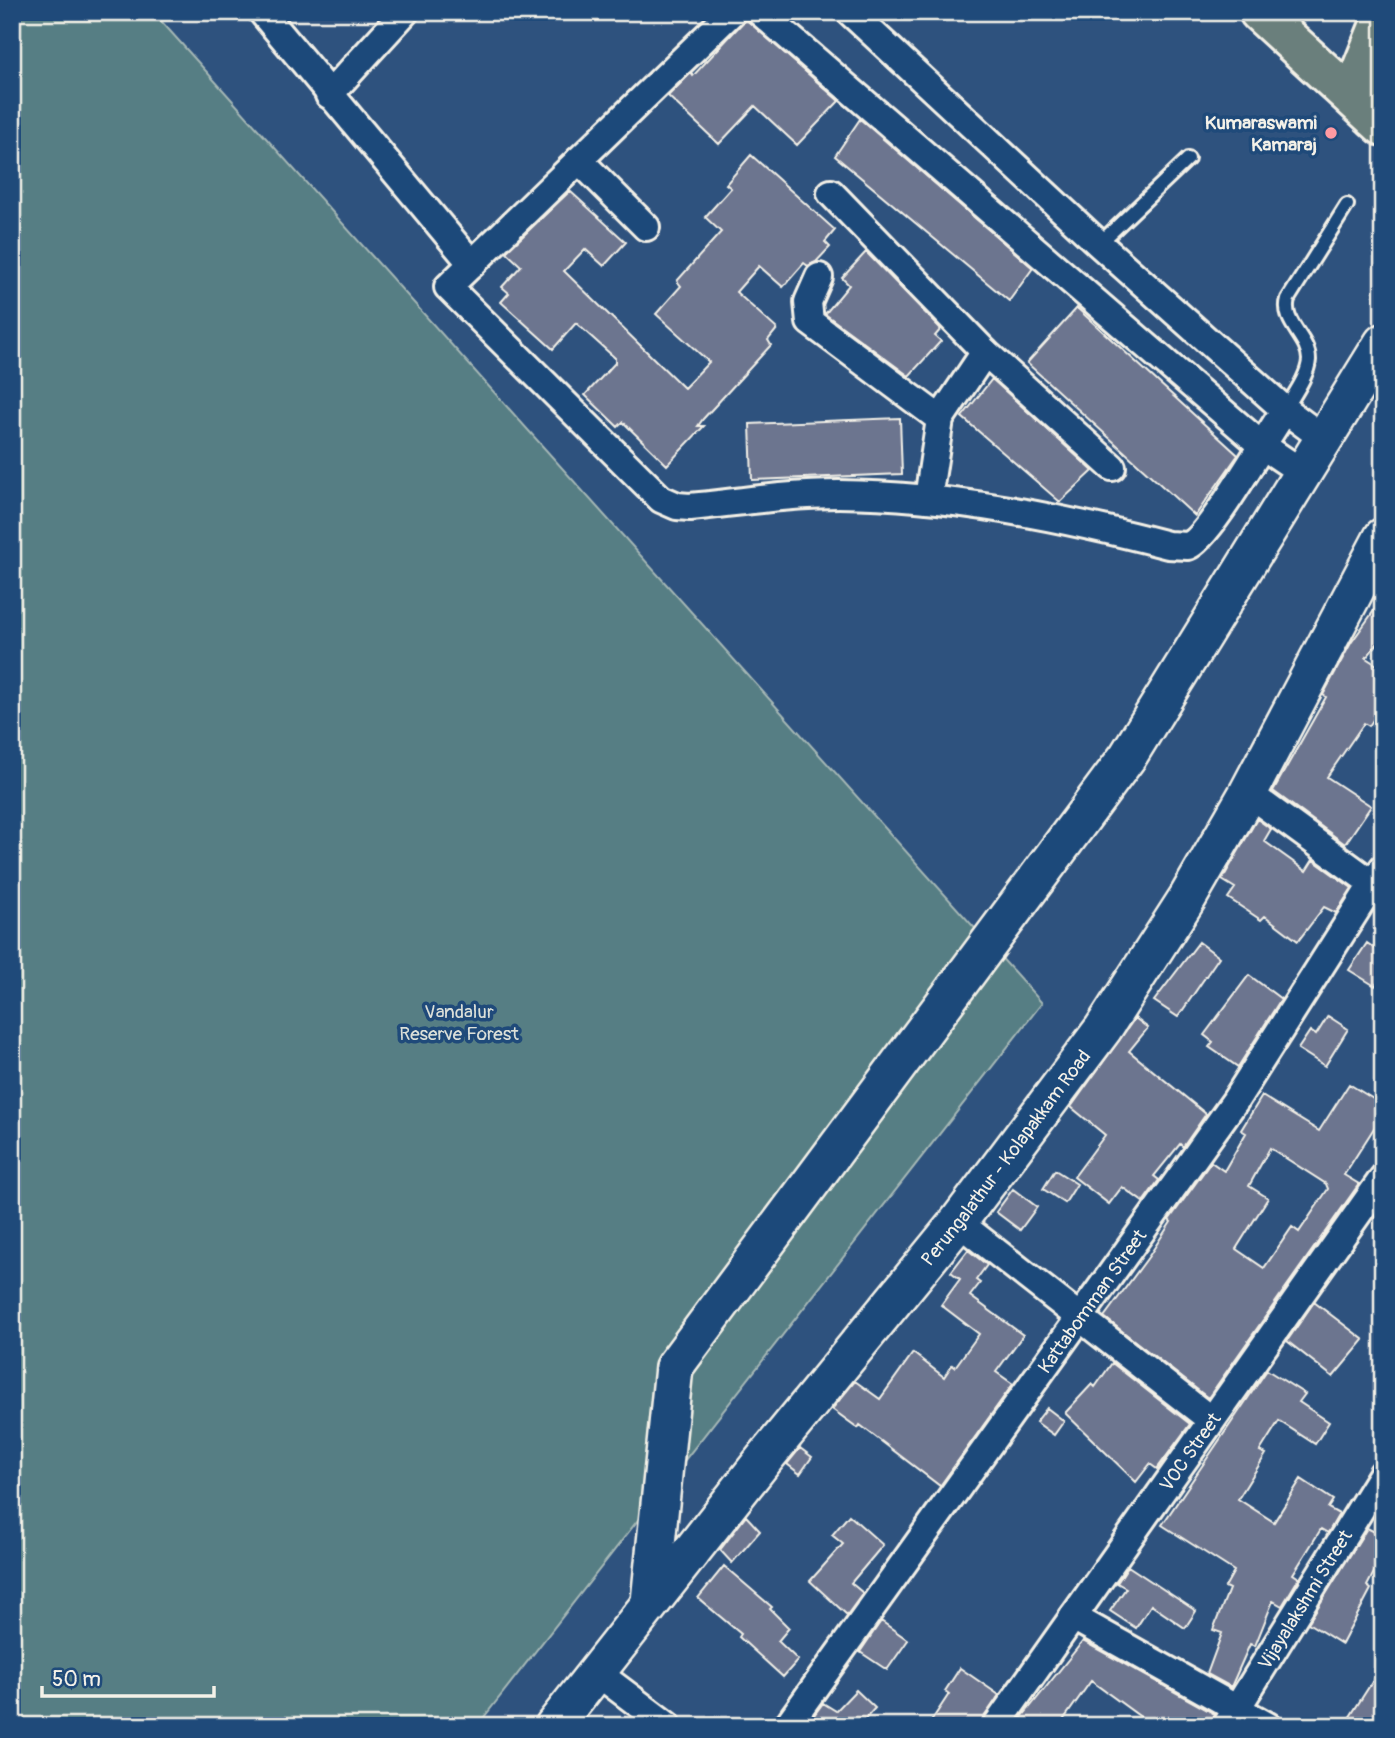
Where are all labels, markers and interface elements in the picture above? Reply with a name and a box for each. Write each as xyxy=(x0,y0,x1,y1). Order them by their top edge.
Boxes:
place label: Kumaraswami Kamaraj xyxy=(1205,111,1318,157)
marker: Kumaraswami Kamaraj xyxy=(1323,125,1339,141)
park label: Vandalur Reserve Forest xyxy=(399,1000,519,1046)
street label: Perungalathur - Kolapakkam Road xyxy=(916,1045,1096,1271)
street label: Kattabomman Street xyxy=(1033,1225,1152,1378)
street label: VOC Street xyxy=(1155,1408,1227,1496)
street label: Vijayalakshmi Street xyxy=(1253,1525,1358,1674)
scale bar xyxy=(42,1654,214,1698)
text: 50 m xyxy=(52,1666,101,1693)

